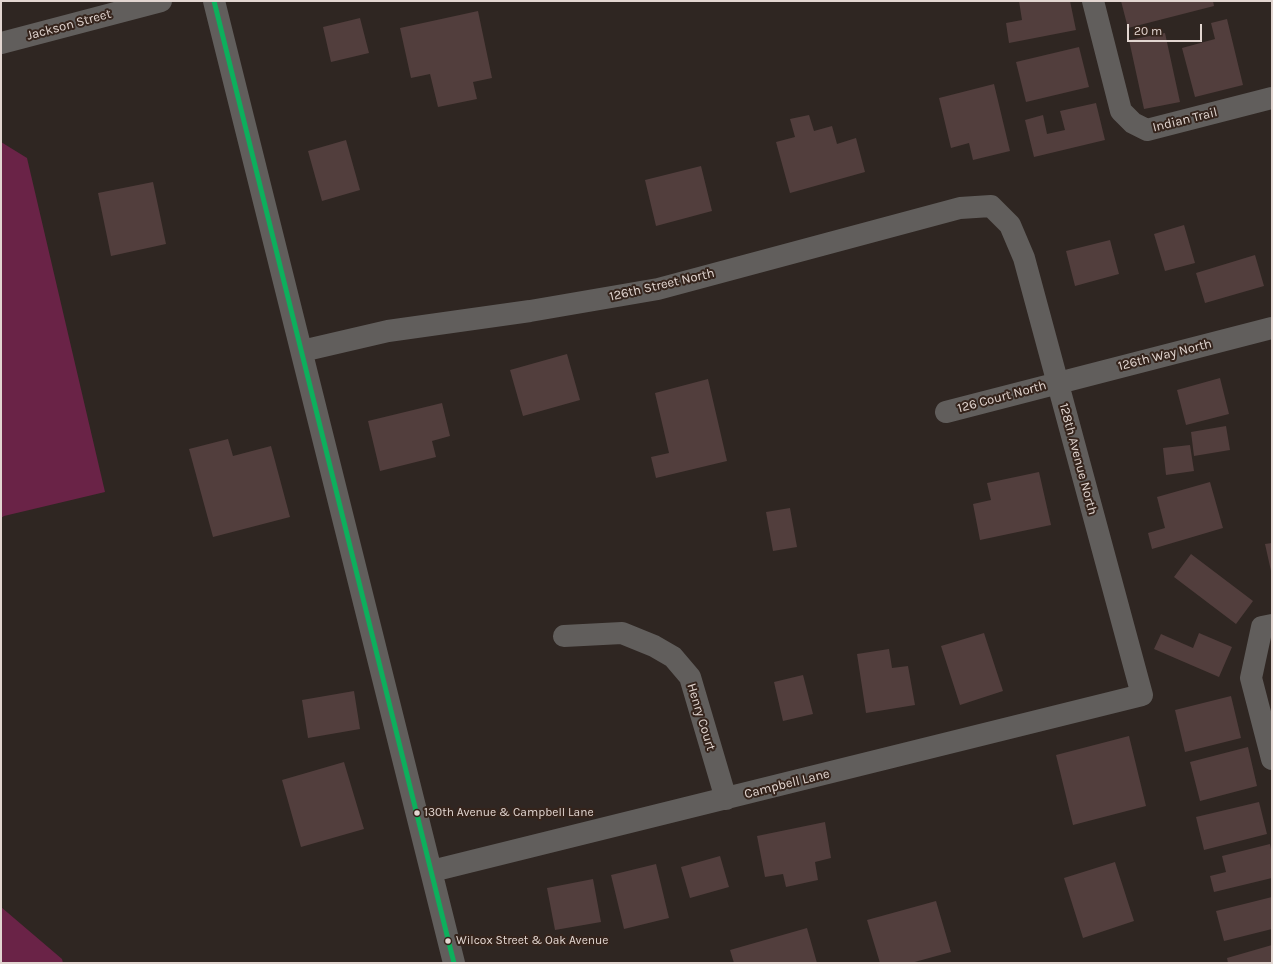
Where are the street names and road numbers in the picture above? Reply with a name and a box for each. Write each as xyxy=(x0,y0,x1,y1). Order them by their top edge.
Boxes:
street label: Jackson Street xyxy=(25,6,113,44)
street label: Indian Trail xyxy=(1151,104,1219,136)
street label: 126th Street North xyxy=(608,265,716,305)
street label: 126th Way North xyxy=(1117,336,1213,374)
street label: 126 Court North xyxy=(956,378,1048,416)
street label: 128th Avenue North xyxy=(1056,401,1100,517)
street label: Henry Court xyxy=(683,681,719,753)
street label: Campbell Lane xyxy=(743,766,831,802)

